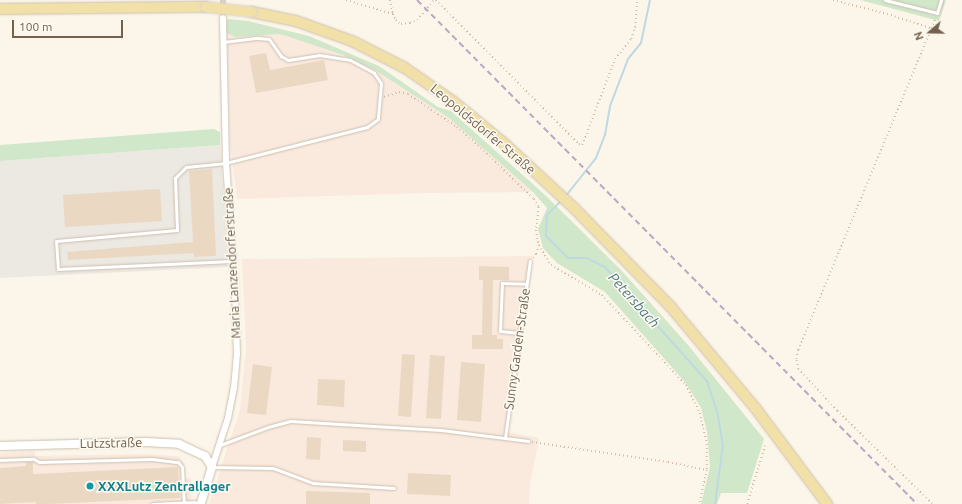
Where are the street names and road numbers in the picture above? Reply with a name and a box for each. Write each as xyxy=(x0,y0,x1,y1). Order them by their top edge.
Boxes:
street label: Leopoldsdorfer Straße xyxy=(427,81,539,177)
street label: Maria Lanzendorferstraße xyxy=(220,187,244,339)
street label: Sunny Garden-Straße xyxy=(501,287,533,411)
street label: Lutzstraße xyxy=(80,435,142,451)

